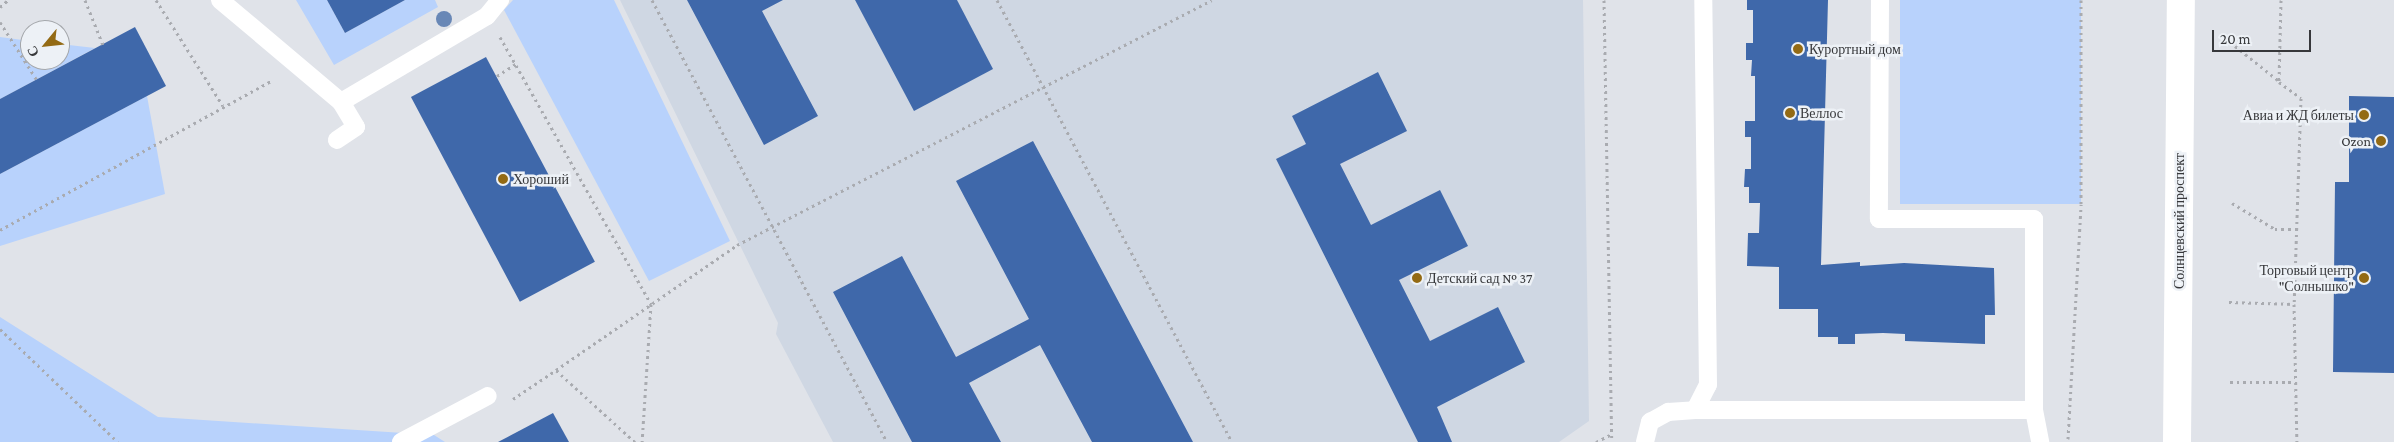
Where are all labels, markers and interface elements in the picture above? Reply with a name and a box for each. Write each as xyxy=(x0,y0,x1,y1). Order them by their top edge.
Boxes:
north arrow xyxy=(20,20,70,70)
scale bar xyxy=(2214,20,2313,52)
text: 20 m xyxy=(2220,31,2251,47)
place label: Курортный дом xyxy=(1809,41,1901,57)
marker: Курортный дом xyxy=(1791,42,1805,56)
text: С xyxy=(23,43,42,60)
place label: Веллос xyxy=(1800,105,1843,121)
marker: Веллос xyxy=(1784,107,1796,119)
place label: Авиа и ЖД билеты xyxy=(2243,107,2354,123)
marker: Авиа и ЖД билеты xyxy=(2358,109,2370,121)
place label: Ozon xyxy=(2341,133,2371,149)
marker: Ozon xyxy=(2375,135,2387,147)
street label: Солнцевский проспект xyxy=(2171,153,2187,289)
place label: Хороший xyxy=(513,171,569,187)
marker: Хороший xyxy=(497,173,509,185)
place label: Торговый центр "Солнышко" xyxy=(2259,262,2354,294)
place label: Детский сад № 37 xyxy=(1427,270,1532,286)
marker: Детский сад № 37 xyxy=(1411,272,1423,284)
marker: Торговый центр "Солнышко" xyxy=(2358,272,2370,284)

